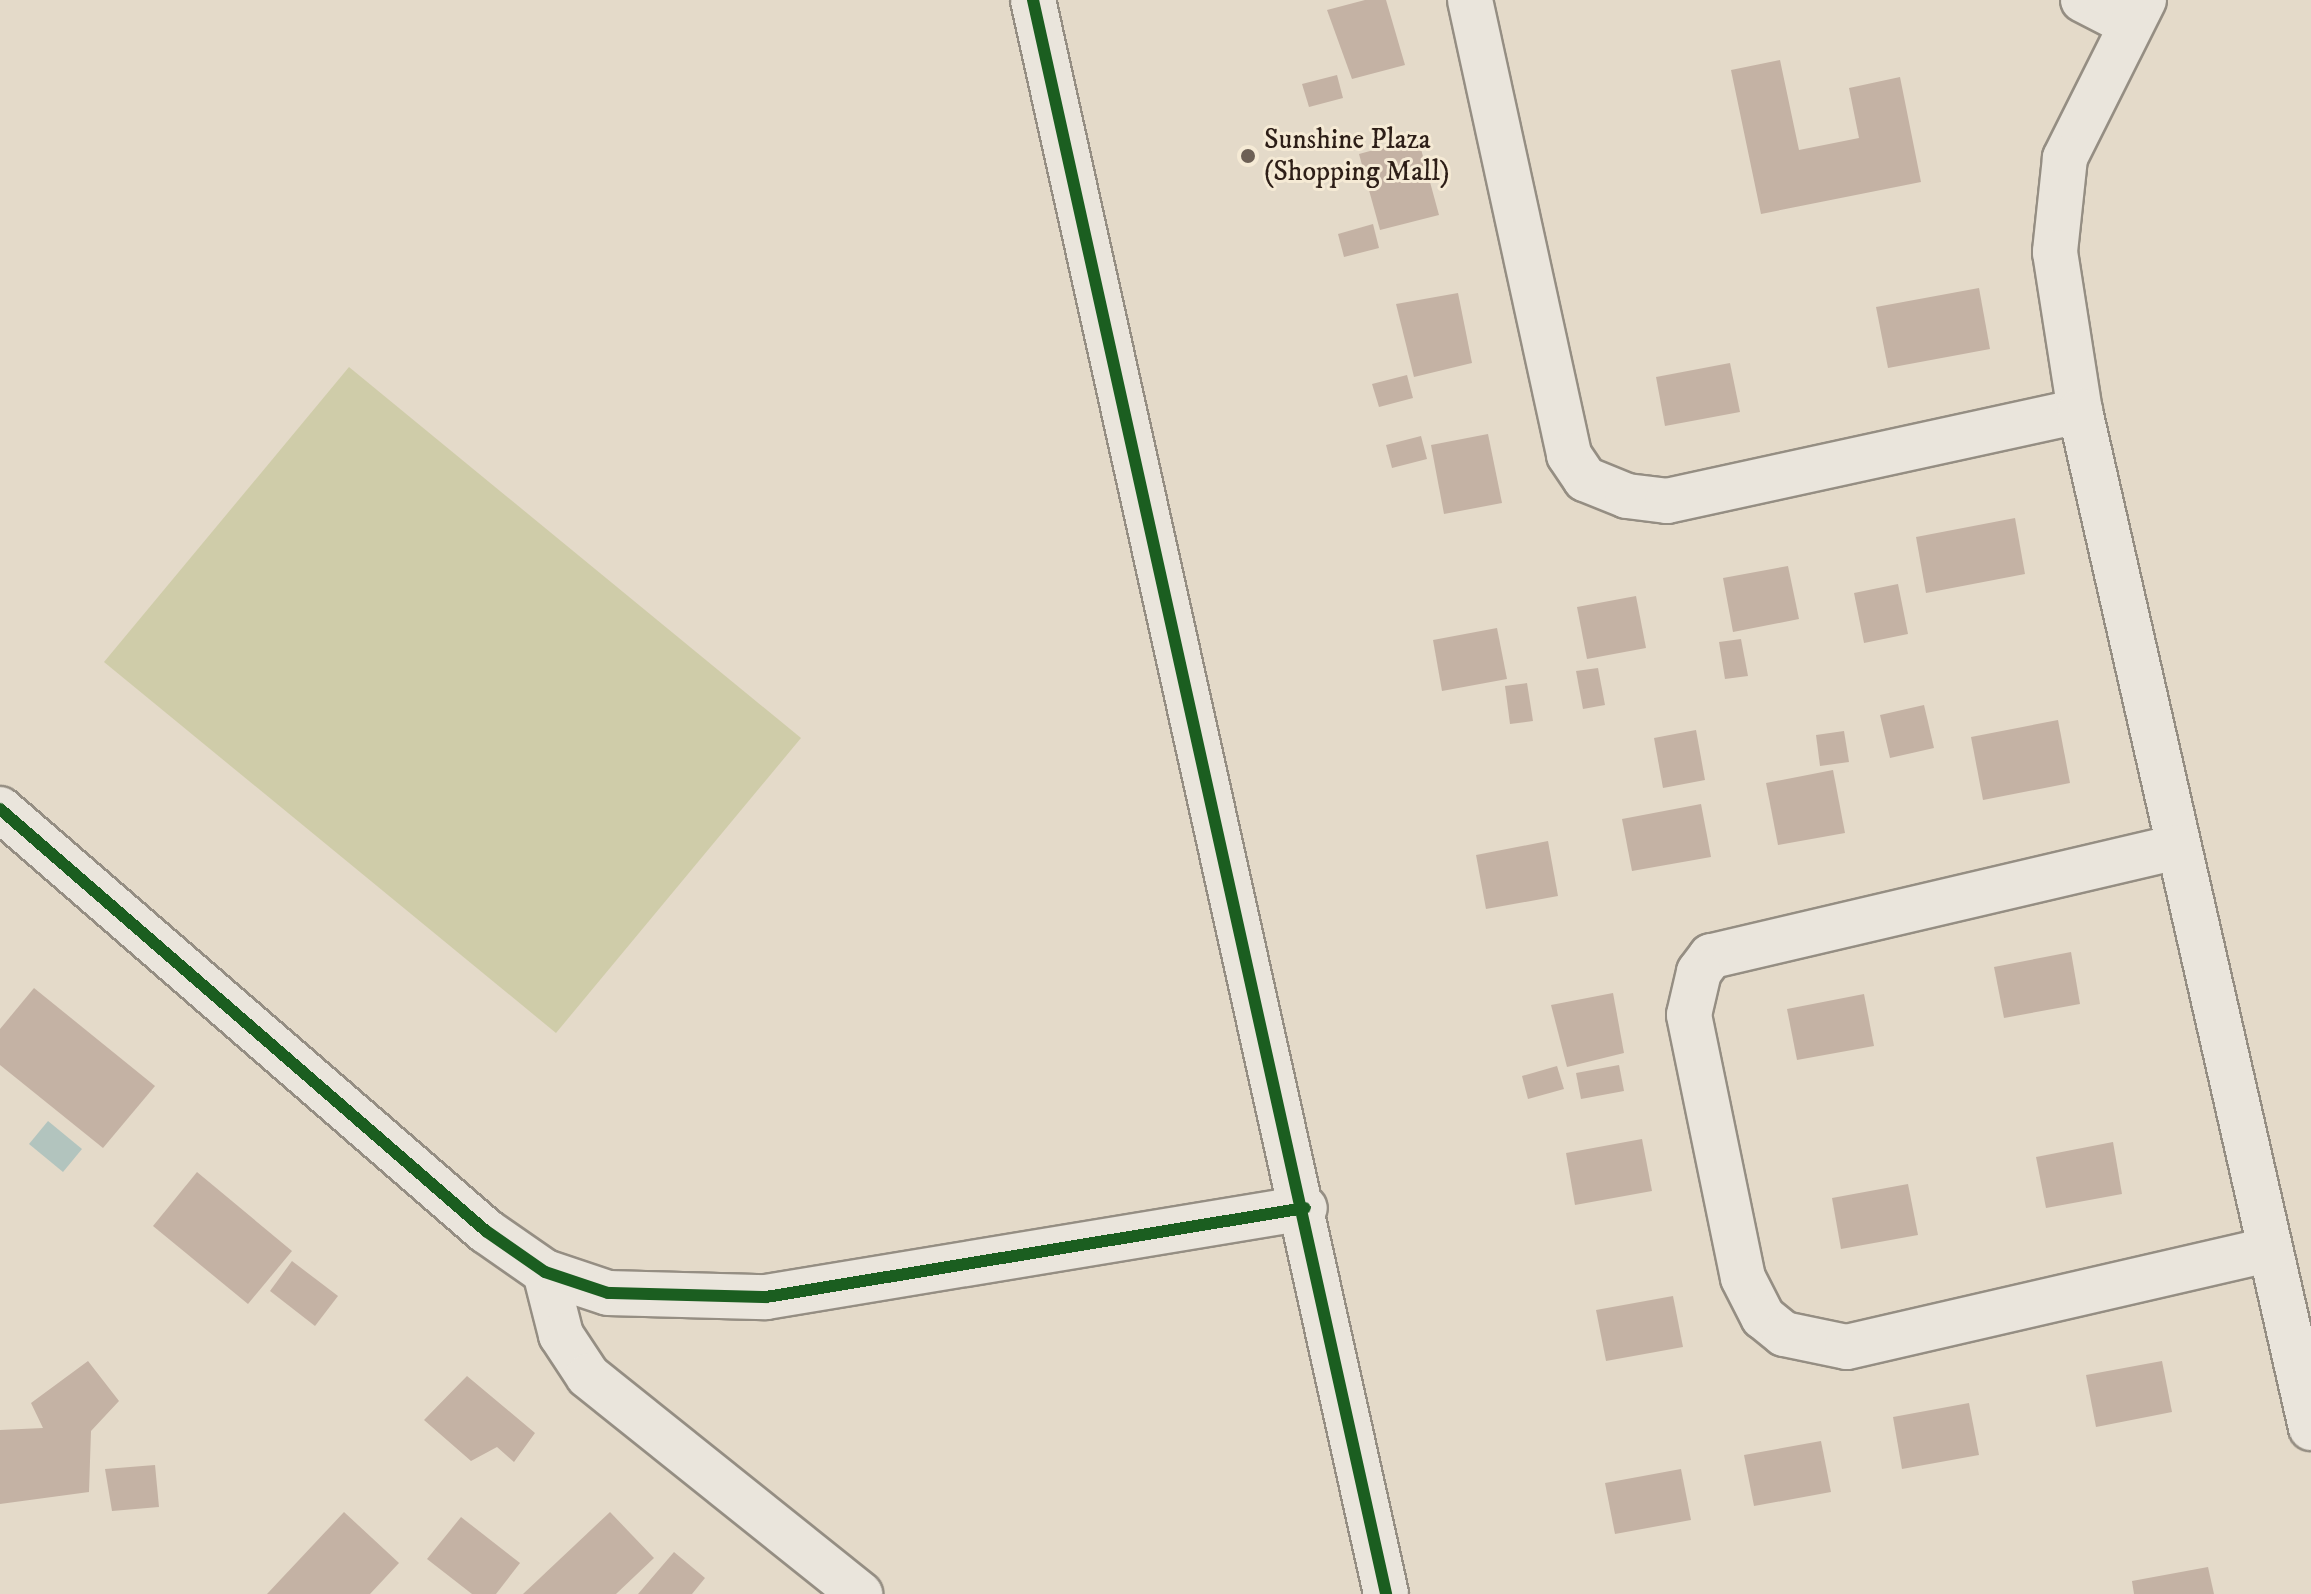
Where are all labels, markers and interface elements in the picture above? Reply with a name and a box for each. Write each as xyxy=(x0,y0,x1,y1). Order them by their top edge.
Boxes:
place label: Sunshine Plaza (Shopping Mall) xyxy=(1264,123,1449,189)
marker: Sunshine Plaza (Shopping Mall) xyxy=(1239,147,1257,165)

